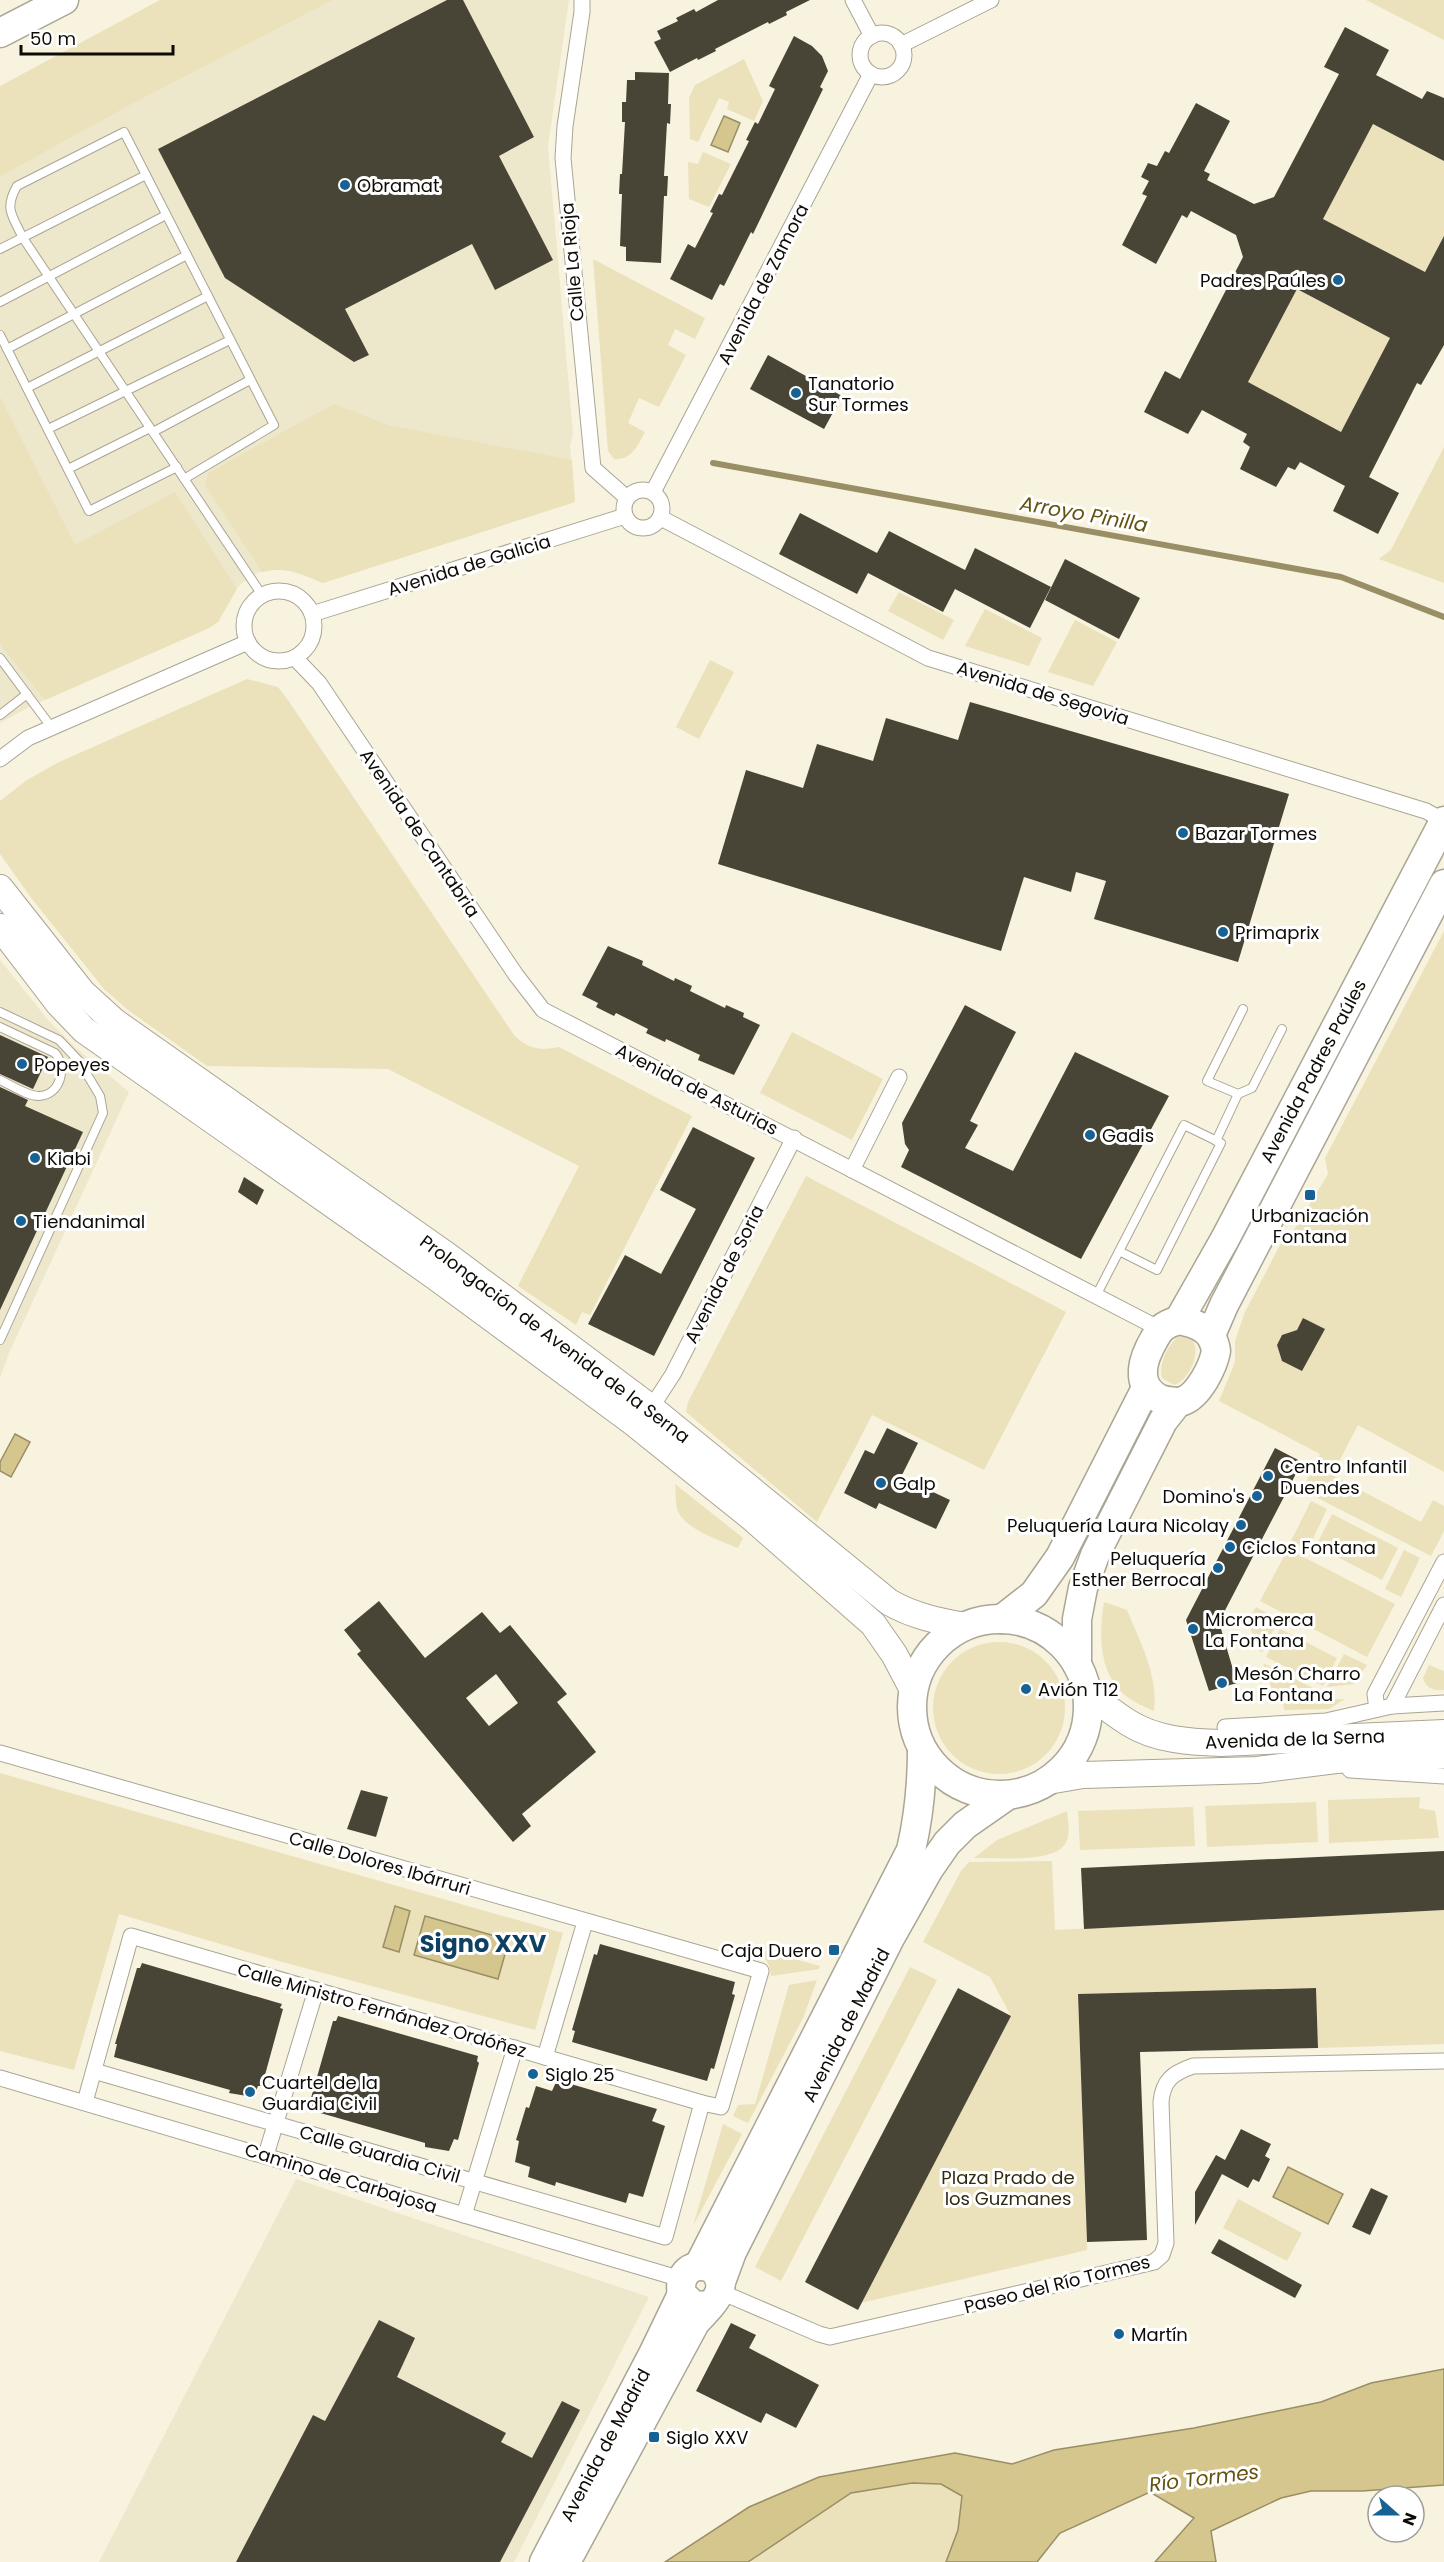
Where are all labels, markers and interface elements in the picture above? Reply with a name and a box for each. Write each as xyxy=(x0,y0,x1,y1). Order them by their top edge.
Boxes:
scale bar xyxy=(21,18,172,56)
text: 50 m xyxy=(30,26,76,51)
place label: Obramat xyxy=(357,173,439,198)
marker: Obramat xyxy=(338,178,352,192)
street label: Avenida de Zamora xyxy=(712,199,814,369)
street label: Calle La Rioja xyxy=(554,202,590,322)
place label: Padres Paúles xyxy=(1200,268,1326,293)
marker: Padres Paúles xyxy=(1331,273,1345,287)
place label: Tanatorio Sur Tormes xyxy=(808,371,909,417)
marker: Tanatorio Sur Tormes xyxy=(789,386,803,400)
water label: Arroyo Pinilla xyxy=(1017,489,1150,539)
street label: Avenida de Galicia xyxy=(384,528,554,602)
street label: Avenida de Segovia xyxy=(954,655,1132,731)
street label: Avenida de Cantabria xyxy=(354,744,486,922)
place label: Bazar Tormes xyxy=(1195,821,1317,846)
marker: Bazar Tormes xyxy=(1176,826,1190,840)
place label: Primaprix xyxy=(1235,920,1320,945)
marker: Primaprix xyxy=(1216,925,1230,939)
street label: Avenida Padres Paúles xyxy=(1254,975,1372,1167)
street label: Avenida de Asturias xyxy=(612,1037,782,1141)
place label: Popeyes xyxy=(34,1052,110,1077)
marker: Popeyes xyxy=(15,1057,29,1071)
place label: Gadis xyxy=(1102,1123,1154,1148)
marker: Gadis xyxy=(1083,1128,1097,1142)
place label: Kiabi xyxy=(47,1146,91,1171)
marker: Kiabi xyxy=(28,1151,42,1165)
marker: Urbanización Fontana xyxy=(1303,1188,1317,1202)
street label: Avenida de Soria xyxy=(678,1201,770,1347)
place label: Urbanización Fontana xyxy=(1251,1203,1369,1249)
place label: Tiendanimal xyxy=(33,1209,145,1234)
marker: Tiendanimal xyxy=(14,1214,28,1228)
street label: Prolongación de Avenida de la Serna xyxy=(415,1229,695,1449)
place label: Centro Infantil Duendes xyxy=(1280,1454,1407,1500)
marker: Centro Infantil Duendes xyxy=(1261,1469,1275,1483)
place label: Galp xyxy=(893,1471,936,1496)
marker: Galp xyxy=(874,1476,888,1490)
place label: Domino's xyxy=(1162,1484,1245,1509)
marker: Domino's xyxy=(1250,1489,1264,1503)
place label: Peluquería Laura Nicolay xyxy=(1007,1513,1229,1538)
marker: Peluquería Laura Nicolay xyxy=(1234,1518,1248,1532)
place label: Ciclos Fontana xyxy=(1242,1535,1376,1560)
marker: Ciclos Fontana xyxy=(1223,1540,1237,1554)
place label: Peluquería Esther Berrocal xyxy=(1072,1546,1206,1592)
marker: Peluquería Esther Berrocal xyxy=(1211,1561,1225,1575)
place label: Micromerca La Fontana xyxy=(1205,1607,1314,1653)
marker: Micromerca La Fontana xyxy=(1186,1622,1200,1636)
place label: Mesón Charro La Fontana xyxy=(1234,1661,1360,1707)
marker: Mesón Charro La Fontana xyxy=(1215,1676,1229,1690)
place label: Avión T12 xyxy=(1038,1677,1118,1702)
marker: Avión T12 xyxy=(1019,1682,1033,1696)
street label: Avenida de la Serna xyxy=(1205,1723,1385,1755)
street label: Calle Dolores Ibárruri xyxy=(286,1825,474,1901)
district label: Signo XXV xyxy=(420,1927,547,1960)
place label: Caja Duero xyxy=(721,1938,822,1963)
marker: Caja Duero xyxy=(827,1943,841,1957)
street label: Avenida de Madrid xyxy=(796,1944,896,2106)
street label: Calle Ministro Fernández Ordóñez xyxy=(235,1957,529,2063)
place label: Siglo 25 xyxy=(545,2062,615,2087)
marker: Siglo 25 xyxy=(526,2067,540,2081)
place label: Cuartel de la Guardia Civil xyxy=(262,2070,378,2116)
marker: Cuartel de la Guardia Civil xyxy=(243,2085,257,2099)
street label: Calle Guardia Civil xyxy=(297,2119,463,2189)
street label: Camino de Carbajosa xyxy=(242,2137,440,2219)
park label: Plaza Prado de los Guzmanes xyxy=(941,2165,1075,2211)
street label: Paseo del Río Tormes xyxy=(961,2249,1153,2319)
place label: Martín xyxy=(1131,2322,1188,2347)
marker: Martín xyxy=(1112,2327,1126,2341)
street label: Avenida de Madrid xyxy=(554,2364,656,2526)
place label: Siglo XXV xyxy=(666,2425,748,2450)
marker: Siglo XXV xyxy=(647,2430,661,2444)
water label: Río Tormes xyxy=(1148,2457,1260,2499)
north arrow xyxy=(1366,2484,1426,2544)
text: N xyxy=(1397,2509,1422,2529)

